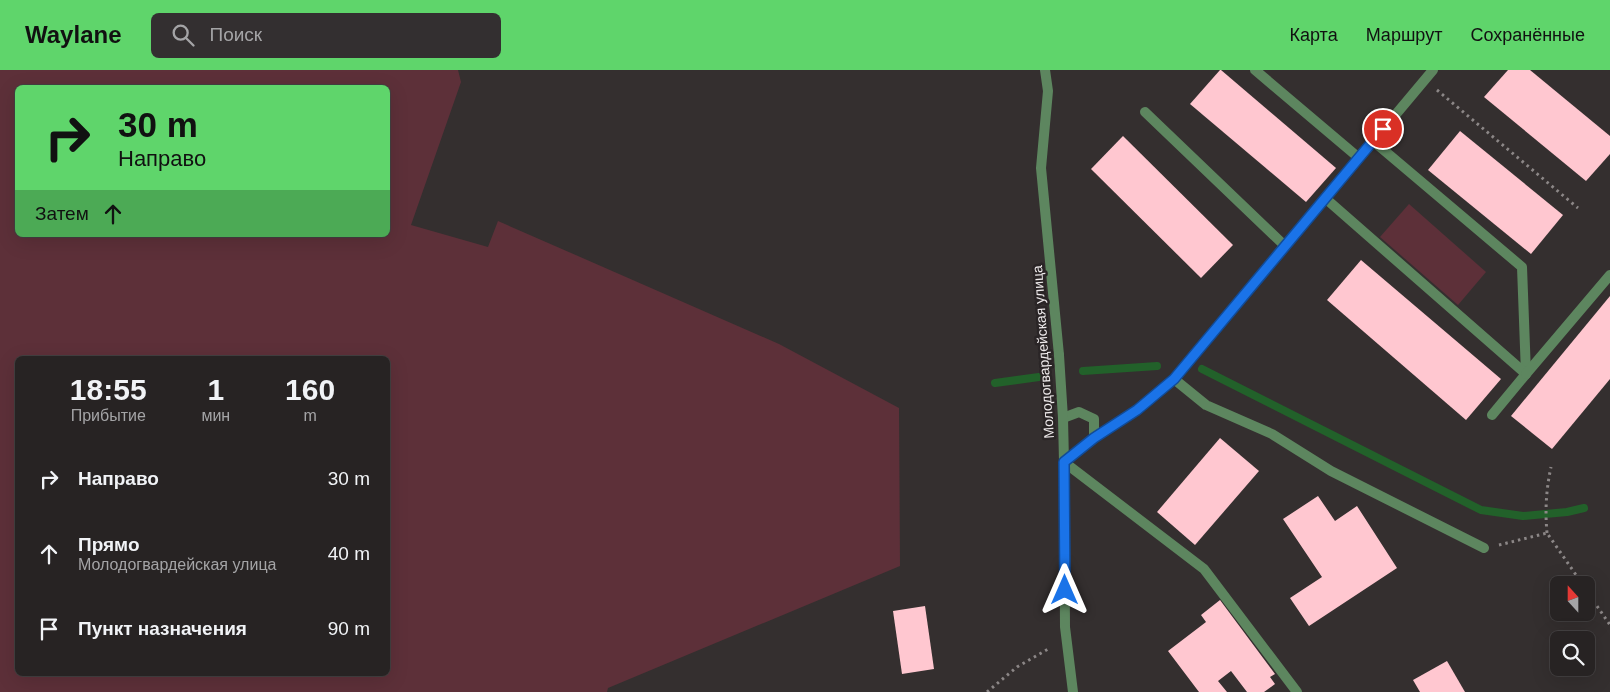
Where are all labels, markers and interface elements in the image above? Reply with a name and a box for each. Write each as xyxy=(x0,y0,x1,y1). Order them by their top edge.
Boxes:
search box xyxy=(151,13,501,58)
text: Waylane xyxy=(25,21,121,48)
icon: search xyxy=(169,21,197,49)
text: Поиск xyxy=(209,24,262,45)
text: Карта xyxy=(1290,25,1338,45)
text: Маршрут xyxy=(1366,25,1442,45)
text: Сохранённые xyxy=(1470,25,1585,45)
icon: right xyxy=(35,105,100,170)
text: 30 m xyxy=(118,105,198,144)
pin xyxy=(1362,108,1404,150)
icon: arrive xyxy=(1369,115,1397,143)
text: Направо xyxy=(118,146,206,171)
icon: ahead xyxy=(99,200,127,228)
text: Затем xyxy=(35,203,89,224)
street label: Молодогвардейская улица xyxy=(1029,265,1057,439)
text: 18:55 xyxy=(70,373,147,406)
text: 1 xyxy=(207,373,224,406)
text: 160 xyxy=(285,373,335,406)
text: Прибытие xyxy=(71,407,146,424)
text: мин xyxy=(201,407,230,424)
text: m xyxy=(303,407,317,424)
icon: right xyxy=(35,465,63,493)
text: Направо xyxy=(78,468,159,489)
text: 30 m xyxy=(328,468,370,489)
text: Прямо xyxy=(78,534,140,555)
icon: ahead xyxy=(35,540,63,568)
text: 40 m xyxy=(328,543,370,564)
text: Молодогвардейская улица xyxy=(78,556,276,573)
position arrow xyxy=(1038,563,1090,615)
north arrow xyxy=(1550,576,1595,621)
map controls xyxy=(1550,576,1595,676)
icon: arrive xyxy=(35,615,63,643)
text: Пункт назначения xyxy=(78,618,247,639)
text: 90 m xyxy=(328,618,370,639)
button: search xyxy=(1550,631,1595,676)

